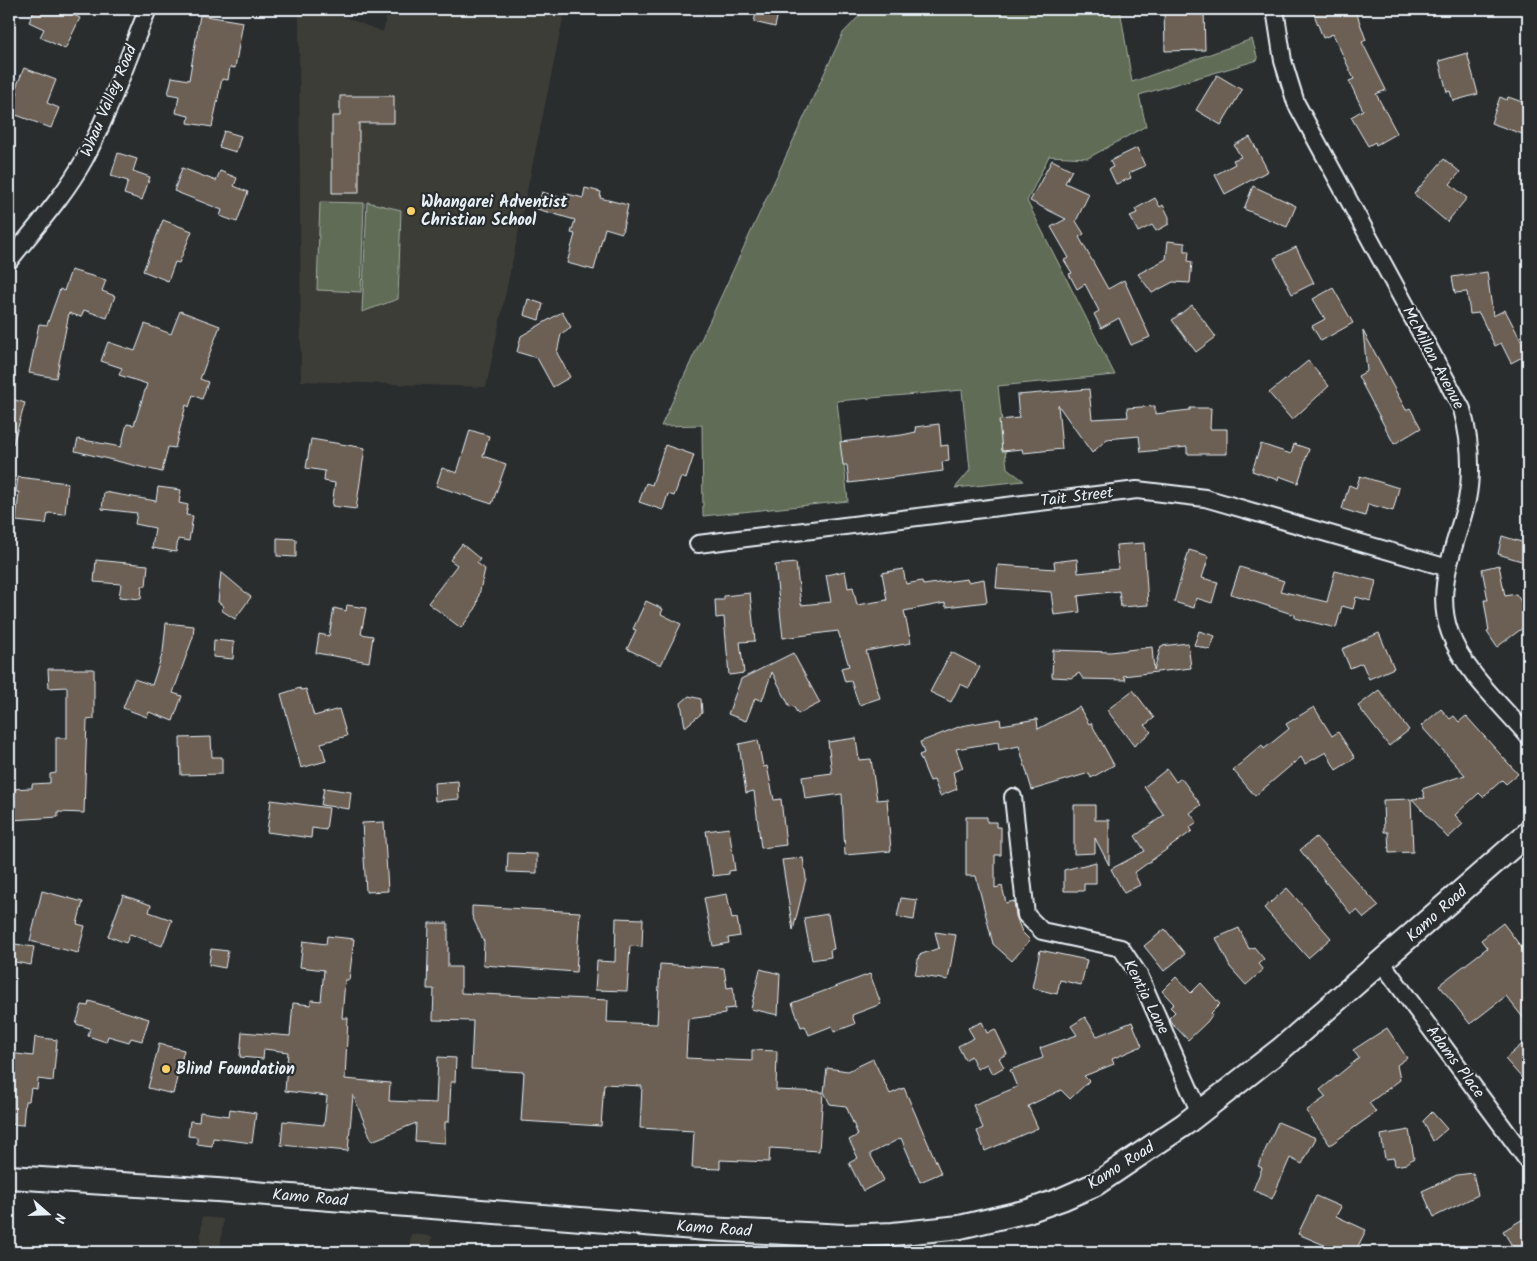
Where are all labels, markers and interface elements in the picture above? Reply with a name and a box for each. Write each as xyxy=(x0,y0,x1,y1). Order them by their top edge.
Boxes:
street label: Whau Valley Road xyxy=(74,40,144,161)
place label: Whangarei Adventist Christian School xyxy=(421,190,568,233)
marker: Whangarei Adventist Christian School xyxy=(405,205,417,217)
street label: McMillan Avenue xyxy=(1395,302,1471,414)
street label: Tait Street xyxy=(1039,480,1116,514)
street label: Kamo Road xyxy=(1401,879,1474,949)
street label: Kentia Lane xyxy=(1116,955,1176,1039)
street label: Adams Place xyxy=(1419,1020,1491,1104)
place label: Blind Foundation xyxy=(176,1057,295,1082)
marker: Blind Foundation xyxy=(160,1063,172,1075)
street label: Kamo Road xyxy=(1082,1135,1160,1197)
street label: Kamo Road xyxy=(271,1182,350,1214)
north arrow xyxy=(22,1188,72,1238)
text: N xyxy=(47,1210,71,1226)
street label: Kamo Road xyxy=(675,1214,754,1244)

